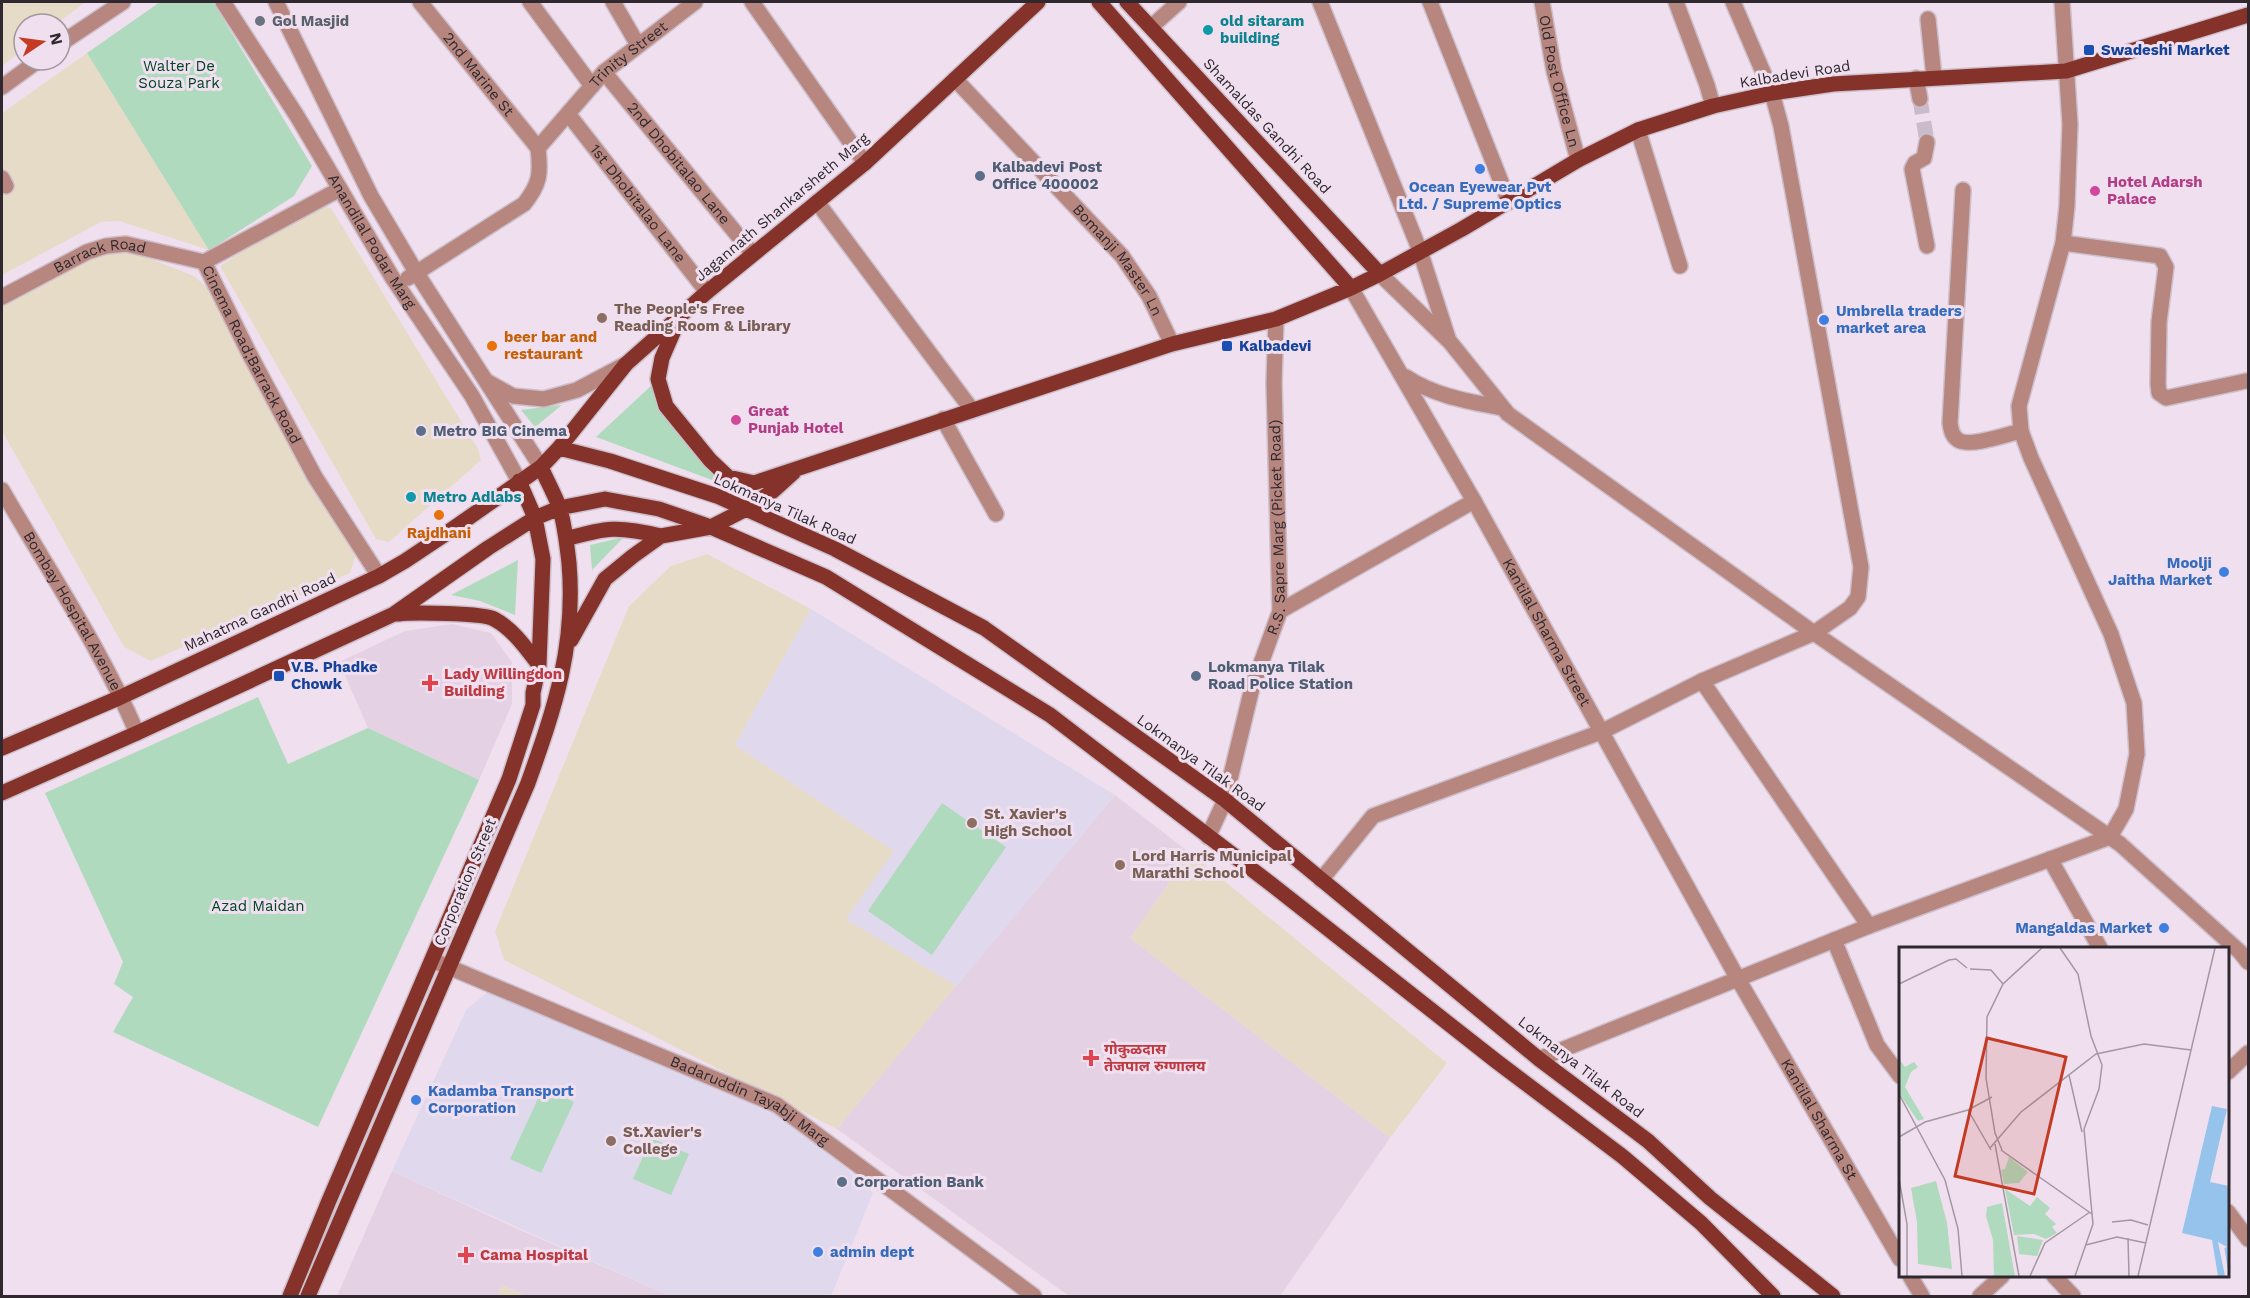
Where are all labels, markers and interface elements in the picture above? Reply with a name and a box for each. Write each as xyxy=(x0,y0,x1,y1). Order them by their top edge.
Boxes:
north arrow xyxy=(12,12,72,72)
place label: Gol Masjid xyxy=(272,12,349,30)
place label: old sitaram building xyxy=(1220,12,1304,47)
marker: Gol Masjid xyxy=(253,14,267,28)
street label: Old Post Office Ln xyxy=(1535,14,1583,149)
street label: Trinity Street xyxy=(585,17,671,91)
marker: old sitaram building xyxy=(1201,23,1215,37)
street label: 2nd Marine St xyxy=(439,29,518,121)
text: N xyxy=(46,31,67,47)
place label: Swadeshi Market xyxy=(2101,41,2230,59)
marker: Swadeshi Market xyxy=(2082,43,2096,57)
street label: Shamaldas Gandhi Road xyxy=(1199,55,1335,197)
street label: Kalbadevi Road xyxy=(1738,56,1852,92)
park label: Walter De Souza Park xyxy=(138,57,220,92)
street label: 2nd Dhobitalao Lane xyxy=(623,99,734,228)
street label: Jagannath Shankarsheth Marg xyxy=(691,129,873,285)
street label: 1st Dhobitalao Lane xyxy=(586,141,690,266)
place label: Kalbadevi Post Office 400002 xyxy=(992,158,1103,193)
marker: Ocean Eyewear Pvt Ltd. / Supreme Optics xyxy=(1473,162,1487,176)
marker: Kalbadevi Post Office 400002 xyxy=(973,169,987,183)
street label: Anandilal Podar Marg xyxy=(324,171,420,312)
place label: Hotel Adarsh Palace xyxy=(2107,173,2203,208)
place label: Ocean Eyewear Pvt Ltd. / Supreme Optics xyxy=(1399,178,1561,213)
marker: Hotel Adarsh Palace xyxy=(2088,184,2102,198)
street label: Bomanji Master Ln xyxy=(1069,200,1166,319)
street label: Barrack Road xyxy=(50,235,148,277)
street label: Cinema Road;Barrack Road xyxy=(198,262,305,447)
place label: The People's Free Reading Room & Library xyxy=(614,300,791,335)
place label: Umbrella traders market area xyxy=(1836,302,1962,337)
marker: The People's Free Reading Room & Library xyxy=(595,311,609,325)
marker: Umbrella traders market area xyxy=(1817,313,1831,327)
place label: beer bar and restaurant xyxy=(504,328,597,363)
place label: Kalbadevi xyxy=(1239,337,1312,355)
marker: beer bar and restaurant xyxy=(485,339,499,353)
marker: Kalbadevi xyxy=(1220,339,1234,353)
place label: Great Punjab Hotel xyxy=(748,402,844,437)
marker: Great Punjab Hotel xyxy=(729,413,743,427)
street label: R.S. Sapre Marg (Picket Road) xyxy=(1263,419,1289,638)
place label: Metro BIG Cinema xyxy=(433,422,567,440)
marker: Metro BIG Cinema xyxy=(414,424,428,438)
street label: Lokmanya Tilak Road xyxy=(711,469,859,549)
place label: Metro Adlabs xyxy=(423,488,522,506)
marker: Metro Adlabs xyxy=(404,490,418,504)
marker: Rajdhani xyxy=(432,508,446,522)
place label: Rajdhani xyxy=(407,524,471,542)
street label: Bombay Hospital Avenue xyxy=(19,528,125,694)
place label: Moolji Jaitha Market xyxy=(2108,554,2212,589)
street label: Kantilal Sharma Street xyxy=(1498,555,1595,710)
marker: Moolji Jaitha Market xyxy=(2217,565,2231,579)
street label: Mahatma Gandhi Road xyxy=(181,569,339,655)
place label: V.B. Phadke Chowk xyxy=(291,658,378,693)
place label: Lokmanya Tilak Road Police Station xyxy=(1208,658,1353,693)
place label: Lady Willingdon Building xyxy=(444,665,562,700)
marker: V.B. Phadke Chowk xyxy=(272,669,286,683)
marker: Lokmanya Tilak Road Police Station xyxy=(1189,669,1203,683)
marker: Lady Willingdon Building xyxy=(421,674,439,692)
street label: Lokmanya Tilak Road xyxy=(1133,710,1269,816)
place label: St. Xavier's High School xyxy=(984,805,1072,840)
street label: Corporation Street xyxy=(430,815,500,948)
marker: St. Xavier's High School xyxy=(965,816,979,830)
place label: Lord Harris Municipal Marathi School xyxy=(1132,847,1292,882)
marker: Lord Harris Municipal Marathi School xyxy=(1113,858,1127,872)
park label: Azad Maidan xyxy=(211,897,305,915)
place label: Mangaldas Market xyxy=(2015,919,2152,937)
marker: Mangaldas Market xyxy=(2157,921,2171,935)
inset map xyxy=(1899,947,2229,1277)
street label: Lokmanya Tilak Road xyxy=(1515,1012,1647,1122)
place label: गोकुळदास तेजपाल रुग्णालय xyxy=(1104,1040,1206,1075)
marker: गोकुळदास तेजपाल रुग्णालय xyxy=(1082,1049,1100,1067)
street label: Badaruddin Tayabji Marg xyxy=(667,1052,833,1150)
street label: Kantilal Sharma St xyxy=(1777,1055,1862,1184)
place label: Kadamba Transport Corporation xyxy=(428,1082,574,1117)
marker: Kadamba Transport Corporation xyxy=(409,1093,423,1107)
place label: St.Xavier's College xyxy=(623,1123,702,1158)
marker: St.Xavier's College xyxy=(604,1134,618,1148)
place label: Corporation Bank xyxy=(854,1173,985,1191)
marker: Corporation Bank xyxy=(835,1175,849,1189)
place label: admin dept xyxy=(830,1243,915,1261)
marker: admin dept xyxy=(811,1245,825,1259)
marker: Cama Hospital xyxy=(457,1246,475,1264)
place label: Cama Hospital xyxy=(480,1246,588,1264)

